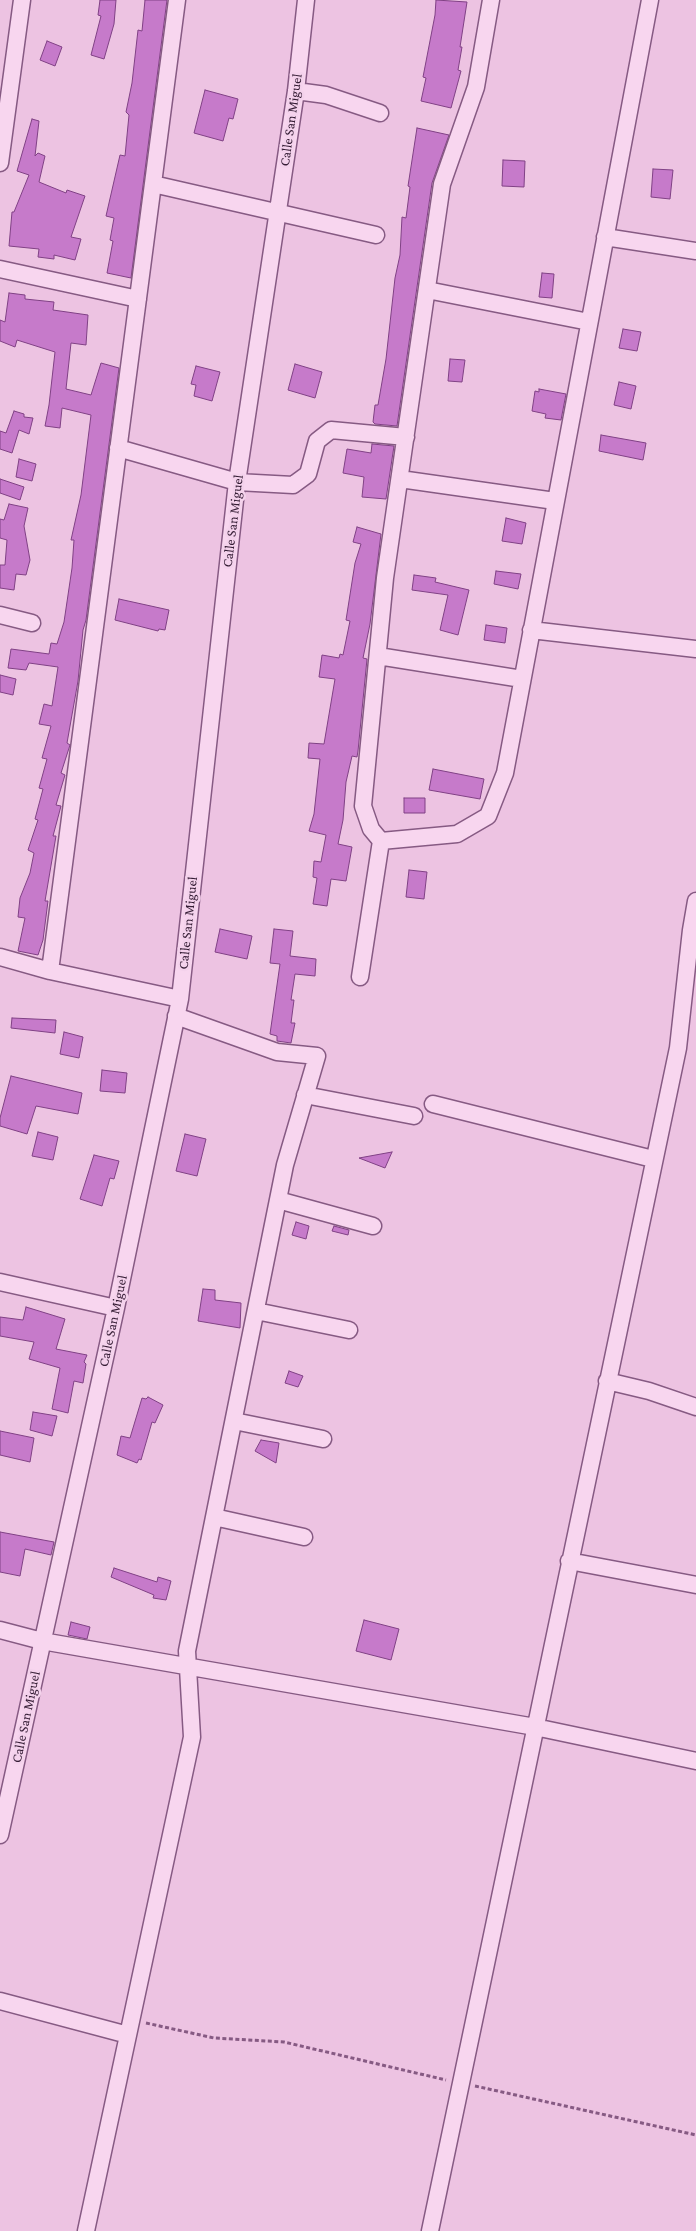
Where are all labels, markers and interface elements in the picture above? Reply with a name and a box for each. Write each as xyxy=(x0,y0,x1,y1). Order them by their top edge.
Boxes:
street label: Calle San Miguel xyxy=(276,73,306,167)
street label: Calle San Miguel xyxy=(219,474,247,568)
street label: Calle San Miguel xyxy=(175,876,201,970)
street label: Calle San Miguel xyxy=(95,1274,131,1368)
street label: Calle San Miguel xyxy=(8,1670,44,1764)

